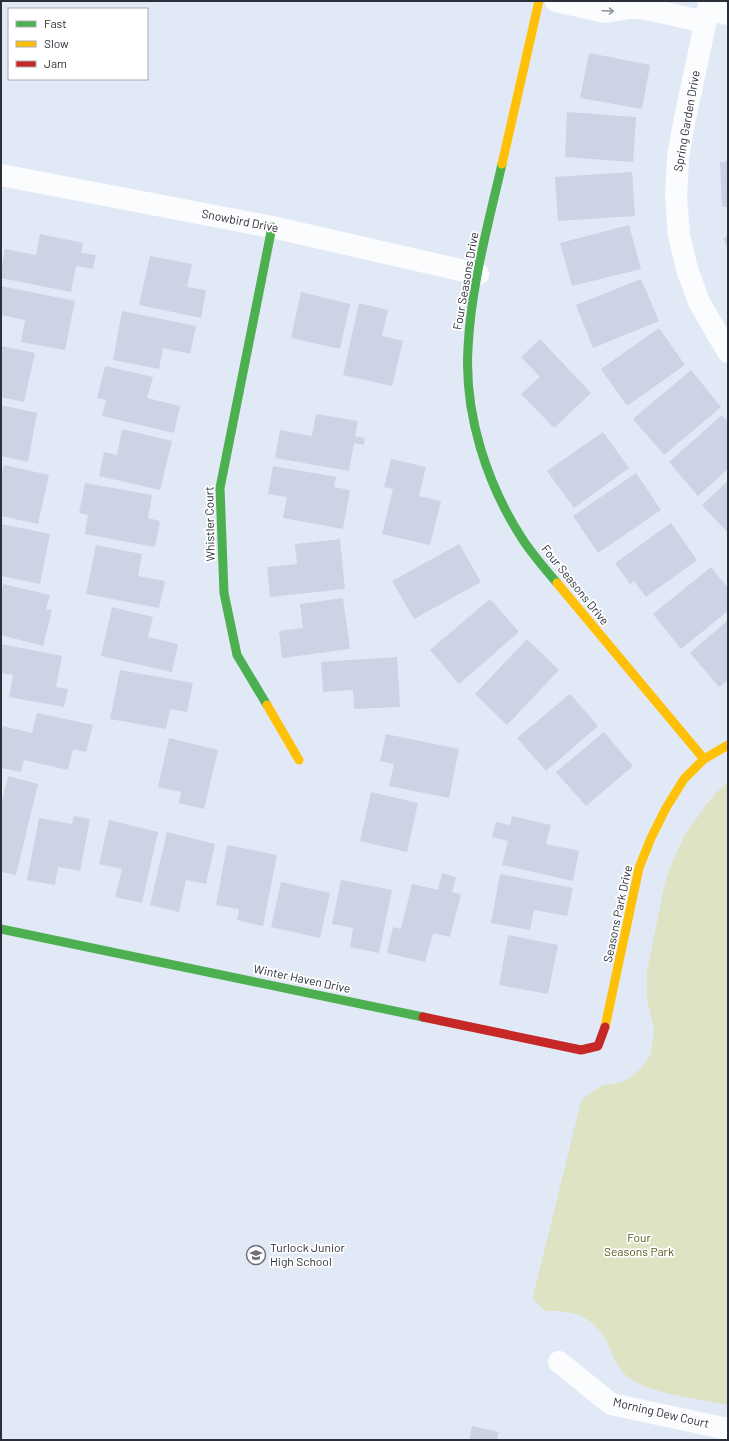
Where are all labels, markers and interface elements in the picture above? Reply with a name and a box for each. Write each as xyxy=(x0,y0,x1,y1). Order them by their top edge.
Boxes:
one-way arrow xyxy=(601,7,614,15)
legend xyxy=(8,8,148,80)
text: Fast xyxy=(44,16,67,30)
text: Slow xyxy=(44,36,69,50)
text: Jam xyxy=(44,56,67,70)
street label: Spring Garden Drive xyxy=(670,69,702,173)
street label: Snowbird Drive xyxy=(201,206,280,234)
street label: Four Seasons Drive xyxy=(450,231,481,331)
street label: Whistler Court xyxy=(201,486,217,562)
street label: Four Seasons Drive xyxy=(539,541,612,627)
street label: Seasons Park Drive xyxy=(600,864,634,964)
street label: Winter Haven Drive xyxy=(252,961,352,995)
park label: Four Seasons Park xyxy=(604,1230,674,1258)
place label: Turlock Junior High School xyxy=(270,1240,345,1268)
school or university icon: Turlock Junior High School xyxy=(245,1244,267,1266)
street label: Morning Dew Court xyxy=(612,1394,711,1430)

